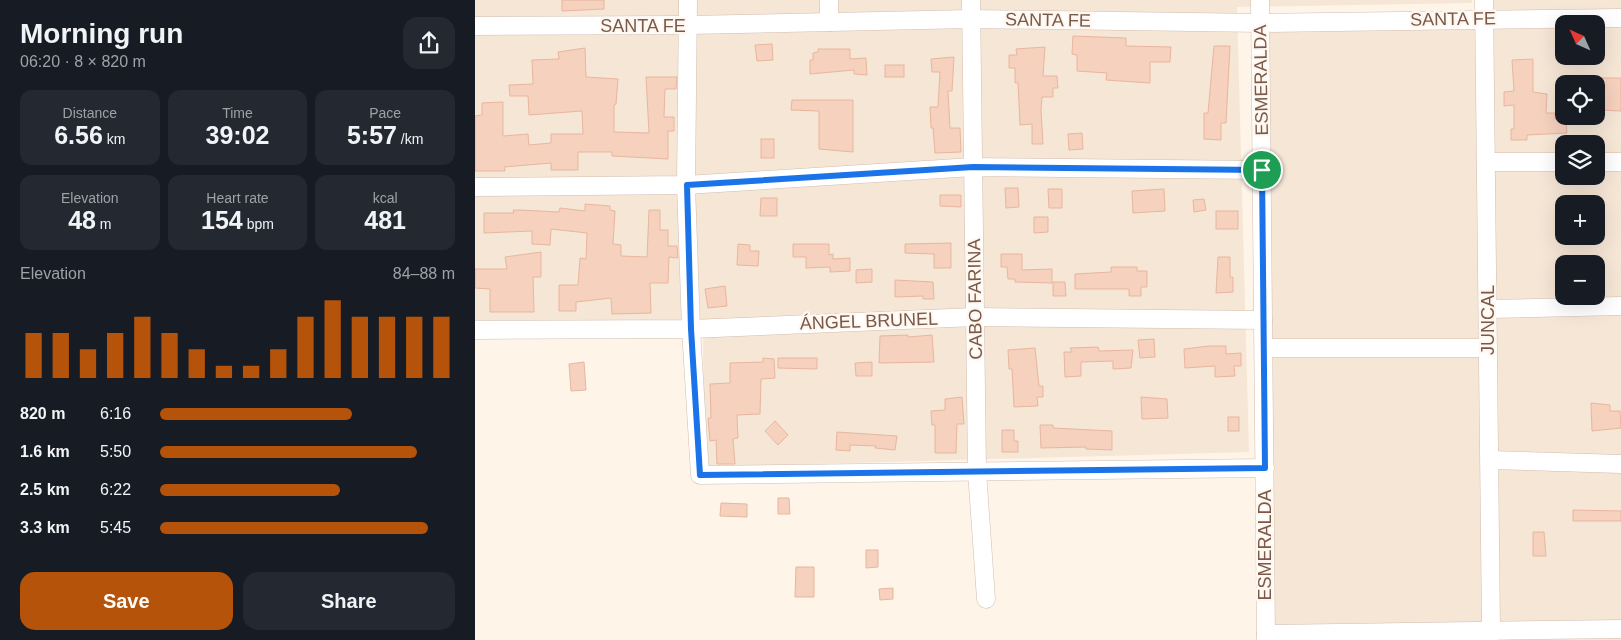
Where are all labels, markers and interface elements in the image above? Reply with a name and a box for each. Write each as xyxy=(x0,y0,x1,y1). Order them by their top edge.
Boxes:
street label: SANTA FE xyxy=(1410,8,1496,30)
street label: SANTA FE xyxy=(1005,9,1091,31)
north arrow xyxy=(1555,15,1605,65)
map controls xyxy=(1555,15,1605,305)
street label: SANTA FE xyxy=(600,16,686,36)
button: share xyxy=(403,17,455,69)
text: Morning run xyxy=(20,18,183,49)
street label: ESMERALDA xyxy=(1250,24,1272,136)
text: 06:20 · 8 × 820 m xyxy=(20,53,146,70)
button: locate xyxy=(1555,75,1605,125)
text: Distance xyxy=(63,105,117,121)
text: Time xyxy=(222,105,253,121)
text: Pace xyxy=(369,105,401,121)
text: 6.56 xyxy=(54,121,103,149)
text: 39:02 xyxy=(206,121,269,149)
text: 5:57 xyxy=(347,121,397,149)
text: km xyxy=(103,131,125,147)
text: /km xyxy=(397,131,423,147)
button: layers xyxy=(1555,135,1605,185)
pin xyxy=(1241,149,1283,191)
icon: arrive xyxy=(1248,156,1276,184)
text: Elevation xyxy=(61,190,119,206)
text: Heart rate xyxy=(206,190,269,206)
text: kcal xyxy=(373,190,398,206)
button: + xyxy=(1555,195,1605,245)
text: 48 xyxy=(68,206,96,234)
text: 154 xyxy=(201,206,243,234)
text: 481 xyxy=(364,206,406,234)
text: m xyxy=(96,216,112,232)
text: bpm xyxy=(243,216,274,232)
street label: CABO FARINA xyxy=(964,238,986,360)
button: − xyxy=(1555,255,1605,305)
text: Elevation xyxy=(20,265,86,282)
text: 84–88 m xyxy=(393,265,455,282)
street label: JUNCAL xyxy=(1478,285,1498,355)
street label: ÁNGEL BRUNEL xyxy=(800,309,938,333)
text: 820 m xyxy=(20,405,65,422)
text: 6:16 xyxy=(100,405,131,422)
text: 1.6 km xyxy=(20,443,70,460)
text: 5:50 xyxy=(100,443,131,460)
text: 2.5 km xyxy=(20,481,70,498)
text: 6:22 xyxy=(100,481,131,498)
street label: ESMERALDA xyxy=(1255,489,1275,601)
text: 3.3 km xyxy=(20,519,70,536)
text: 5:45 xyxy=(100,519,131,536)
button: Save xyxy=(20,572,233,630)
button: Share xyxy=(243,572,455,630)

